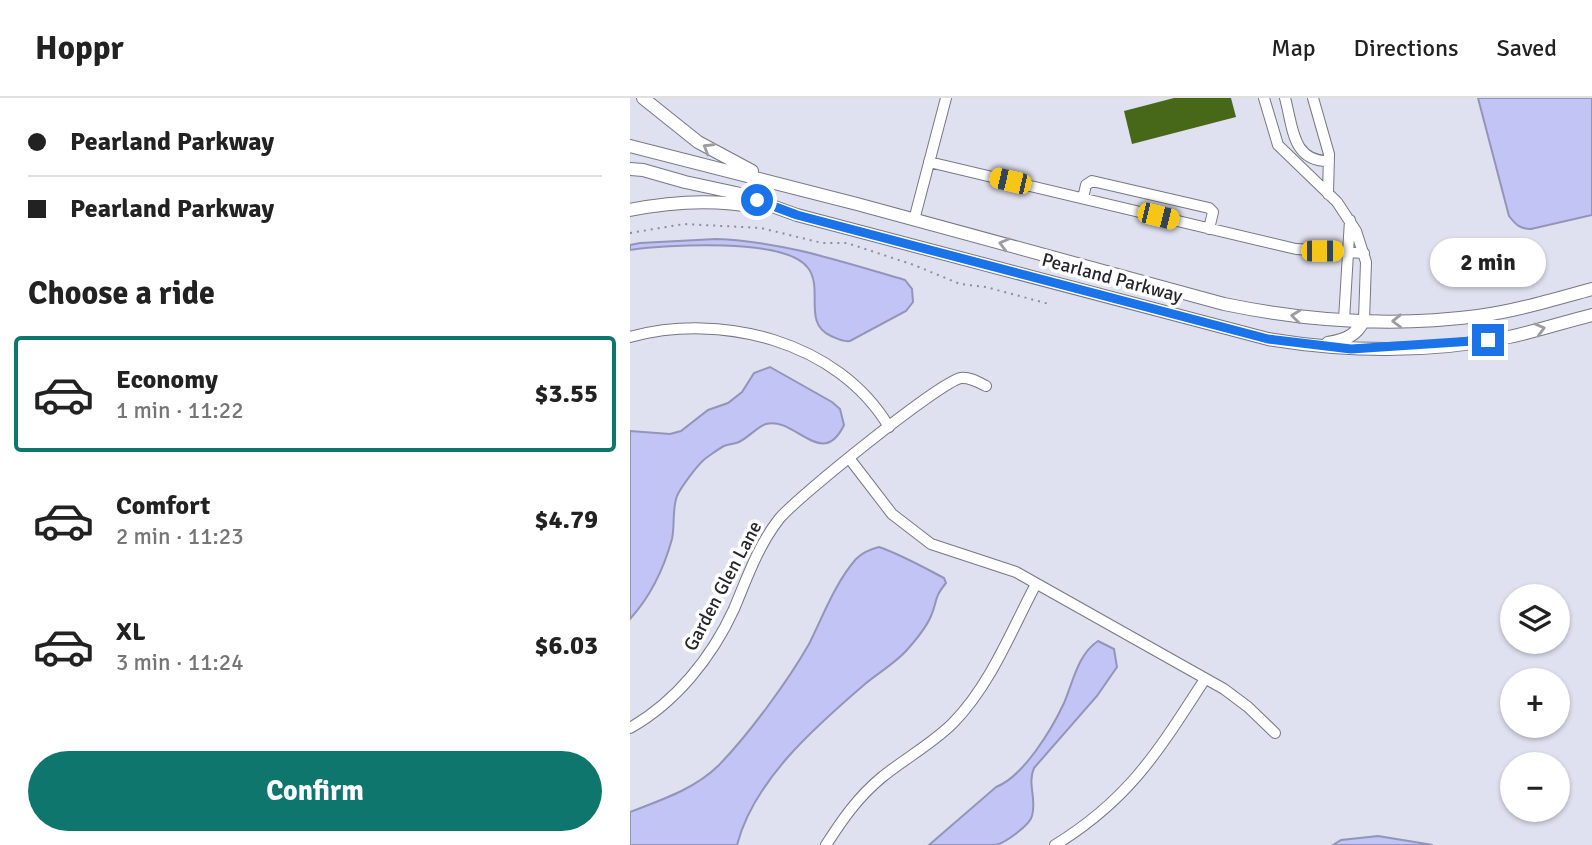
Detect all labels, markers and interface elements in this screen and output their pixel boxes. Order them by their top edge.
text: Hoppr [35,28,124,69]
text: Map [1271,33,1316,63]
text: Directions [1354,33,1459,63]
text: Saved [1497,33,1557,63]
text: Pearland Parkway [70,126,274,158]
one-way arrow [702,143,715,156]
car [988,166,1033,196]
route start [741,184,773,216]
text: Pearland Parkway [70,193,274,225]
car [1136,201,1181,231]
one-way arrow [998,238,1010,252]
callout: 2 min [1430,238,1546,288]
car [1302,241,1344,262]
street label: Pearland Parkway [1039,248,1185,308]
text: 2 min [1460,248,1516,277]
text: Choose a ride [28,274,215,313]
one-way arrow [1290,309,1301,324]
one-way arrow [1392,313,1403,328]
one-way arrow [1534,323,1546,337]
route end [1472,324,1504,356]
icon: car [32,363,95,426]
text: Economy [116,364,218,396]
text: $3.55 [534,378,598,410]
text: 1 min · 11:22 [116,396,244,425]
icon: car [32,489,95,552]
text: Comfort [116,490,210,522]
text: $4.79 [534,504,598,536]
street label: Garden Glen Lane [679,517,767,655]
text: 2 min · 11:23 [116,522,244,551]
map controls [1500,584,1570,822]
button: layers [1500,584,1570,654]
icon: car [32,615,95,678]
text: XL [116,616,146,648]
text: $6.03 [534,630,598,662]
text: 3 min · 11:24 [116,648,244,677]
button: + [1500,668,1570,738]
button: Confirm [28,751,602,831]
button: − [1500,752,1570,822]

